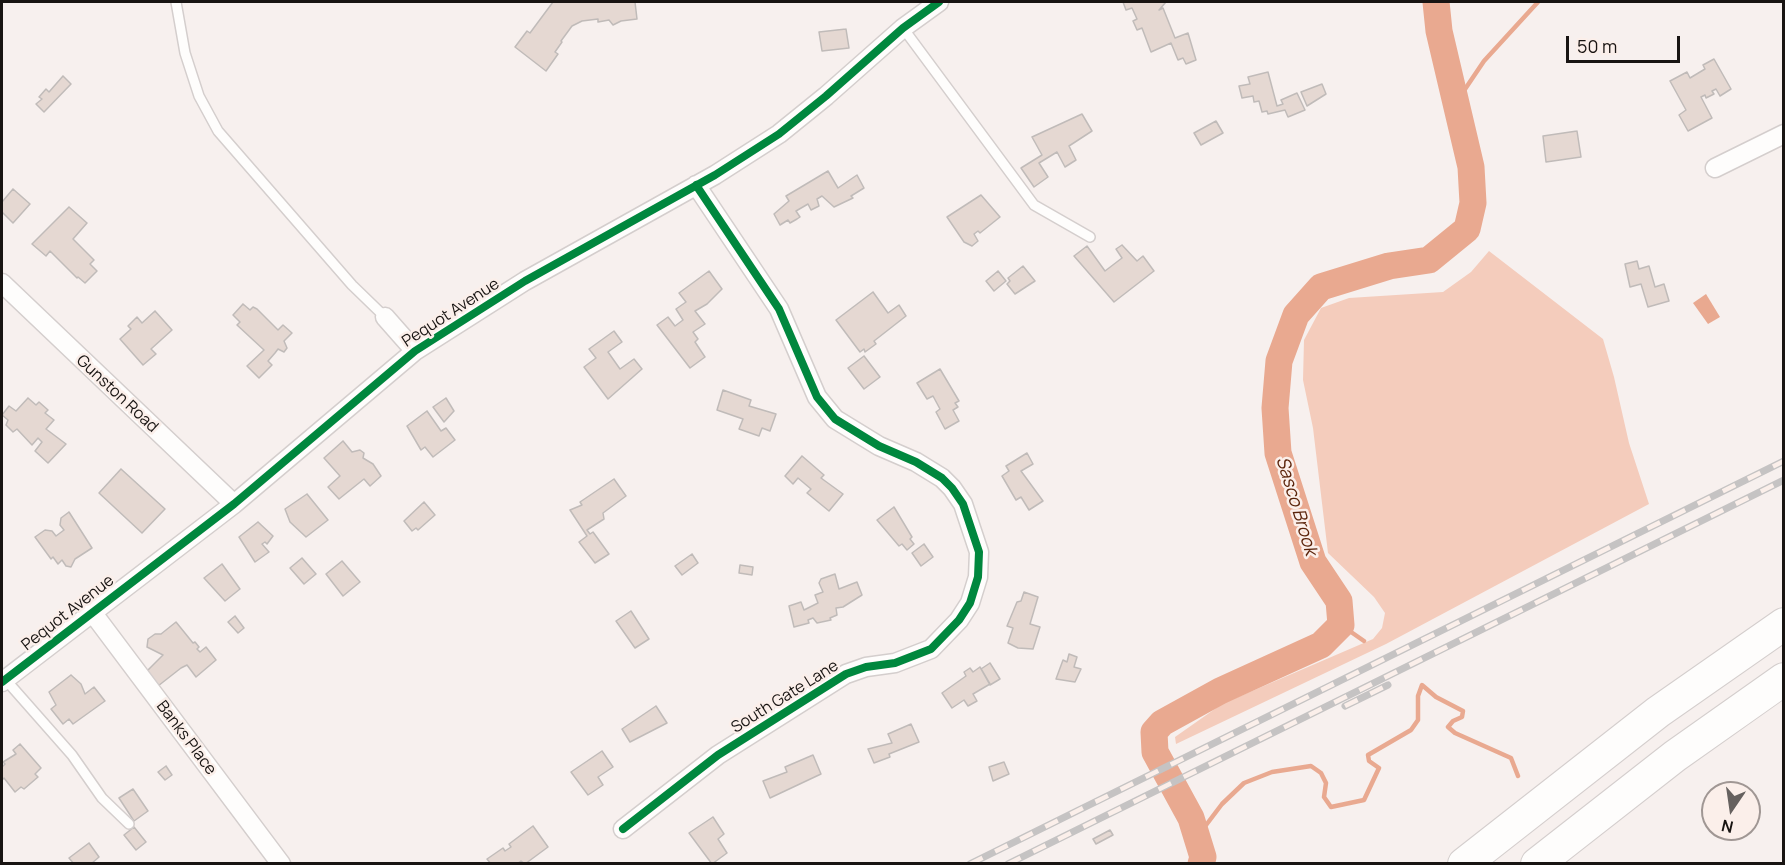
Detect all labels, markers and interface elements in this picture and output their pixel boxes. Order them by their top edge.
scale bar [1569,24,1683,62]
text: 50 m [1577,34,1617,58]
street label: Pequot Avenue [399,275,503,351]
street label: Gunston Road [72,351,162,437]
water label: Sasco Brook [1271,454,1321,558]
street label: Pequot Avenue [18,571,118,655]
street label: South Gate Lane [728,656,842,738]
street label: Banks Place [152,697,220,779]
north arrow [1701,781,1761,841]
text: N [1719,815,1735,839]

